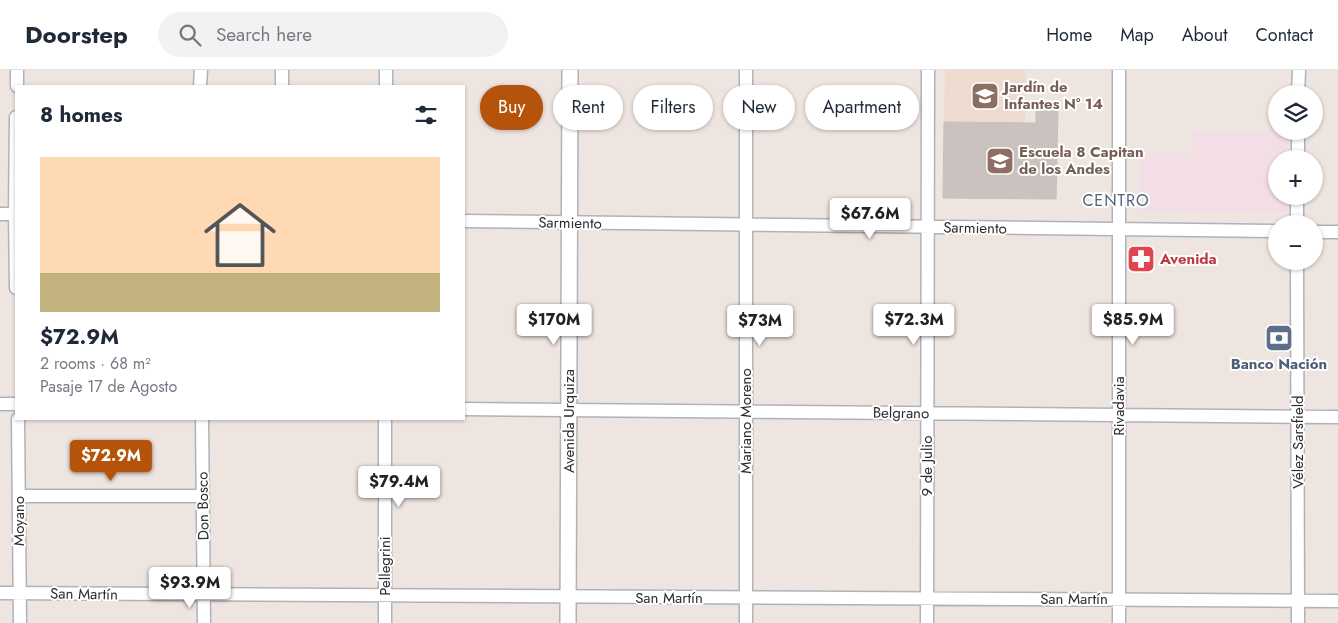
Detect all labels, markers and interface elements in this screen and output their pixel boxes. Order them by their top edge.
search box [158,12,508,57]
text: Doorstep [25,17,128,52]
icon: search [176,21,204,49]
text: Search here [216,21,312,48]
text: Home [1046,22,1092,48]
text: Map [1120,22,1154,48]
text: About [1182,22,1227,48]
text: Contact [1255,22,1313,48]
place label: Jardín de Infantes N° 14 [1001,76,1103,115]
school or university icon: Jardín de Infantes N° 14 [970,81,1000,111]
chip: Buy [480,85,543,130]
chip: Rent [553,85,623,130]
chip: Filters [633,85,713,130]
chip: New [723,85,795,130]
chip: Apartment [805,85,919,130]
map controls [1268,85,1323,270]
button: layers [1268,85,1323,140]
text: 8 homes [40,100,123,130]
icon: filters [412,101,440,129]
place label: Escuela 8 Capitan de los Andes [1019,141,1144,180]
school or university icon: Escuela 8 Capitan de los Andes [985,146,1015,176]
button: + [1268,150,1323,205]
district label: CENTRO [1082,189,1150,212]
icon: home [195,190,285,280]
pin: $67.6M [829,198,911,240]
text: $67.6M [841,202,899,225]
street label: Sarmiento [538,211,602,235]
button: − [1268,215,1323,270]
street label: Sarmiento [943,216,1007,240]
pharmacy icon: Avenida [1126,244,1156,274]
place label: Avenida [1159,248,1217,270]
pin: $170M [519,304,589,346]
pin: $73M [730,304,790,347]
pin: $72.3M [873,304,955,346]
pin: $85.9M [1092,304,1174,346]
text: $170M [528,308,580,331]
text: $72.3M [884,308,944,331]
text: $85.9M [1103,308,1163,331]
text: $73M [738,309,782,332]
text: $72.9M [40,322,119,352]
bank icon: Banco Nación [1264,323,1294,353]
text: 2 rooms · 68 m² [40,352,151,375]
place label: Banco Nación [1231,353,1327,375]
street label: Mariano Moreno [735,368,757,474]
street label: Avenida Urquiza [558,369,580,473]
text: Pasaje 17 de Agosto [40,375,177,398]
street label: Rivadavia [1108,376,1130,436]
street label: Vélez Sarsfield [1287,395,1309,489]
street label: Belgrano [873,402,929,424]
street label: 9 de Julio [916,436,938,496]
pin: $72.9M [70,440,152,482]
text: $72.9M [81,444,141,467]
pin: $79.4M [358,466,440,508]
text: $79.4M [369,470,429,493]
street label: Don Bosco [191,471,215,541]
street label: Moyano [8,496,30,546]
street label: Pellegrini [374,536,396,596]
pin: $93.9M [149,566,231,609]
text: $93.9M [160,571,220,594]
street label: San Martín [50,582,118,606]
street label: San Martín [635,587,703,609]
street label: San Martín [1040,588,1108,610]

